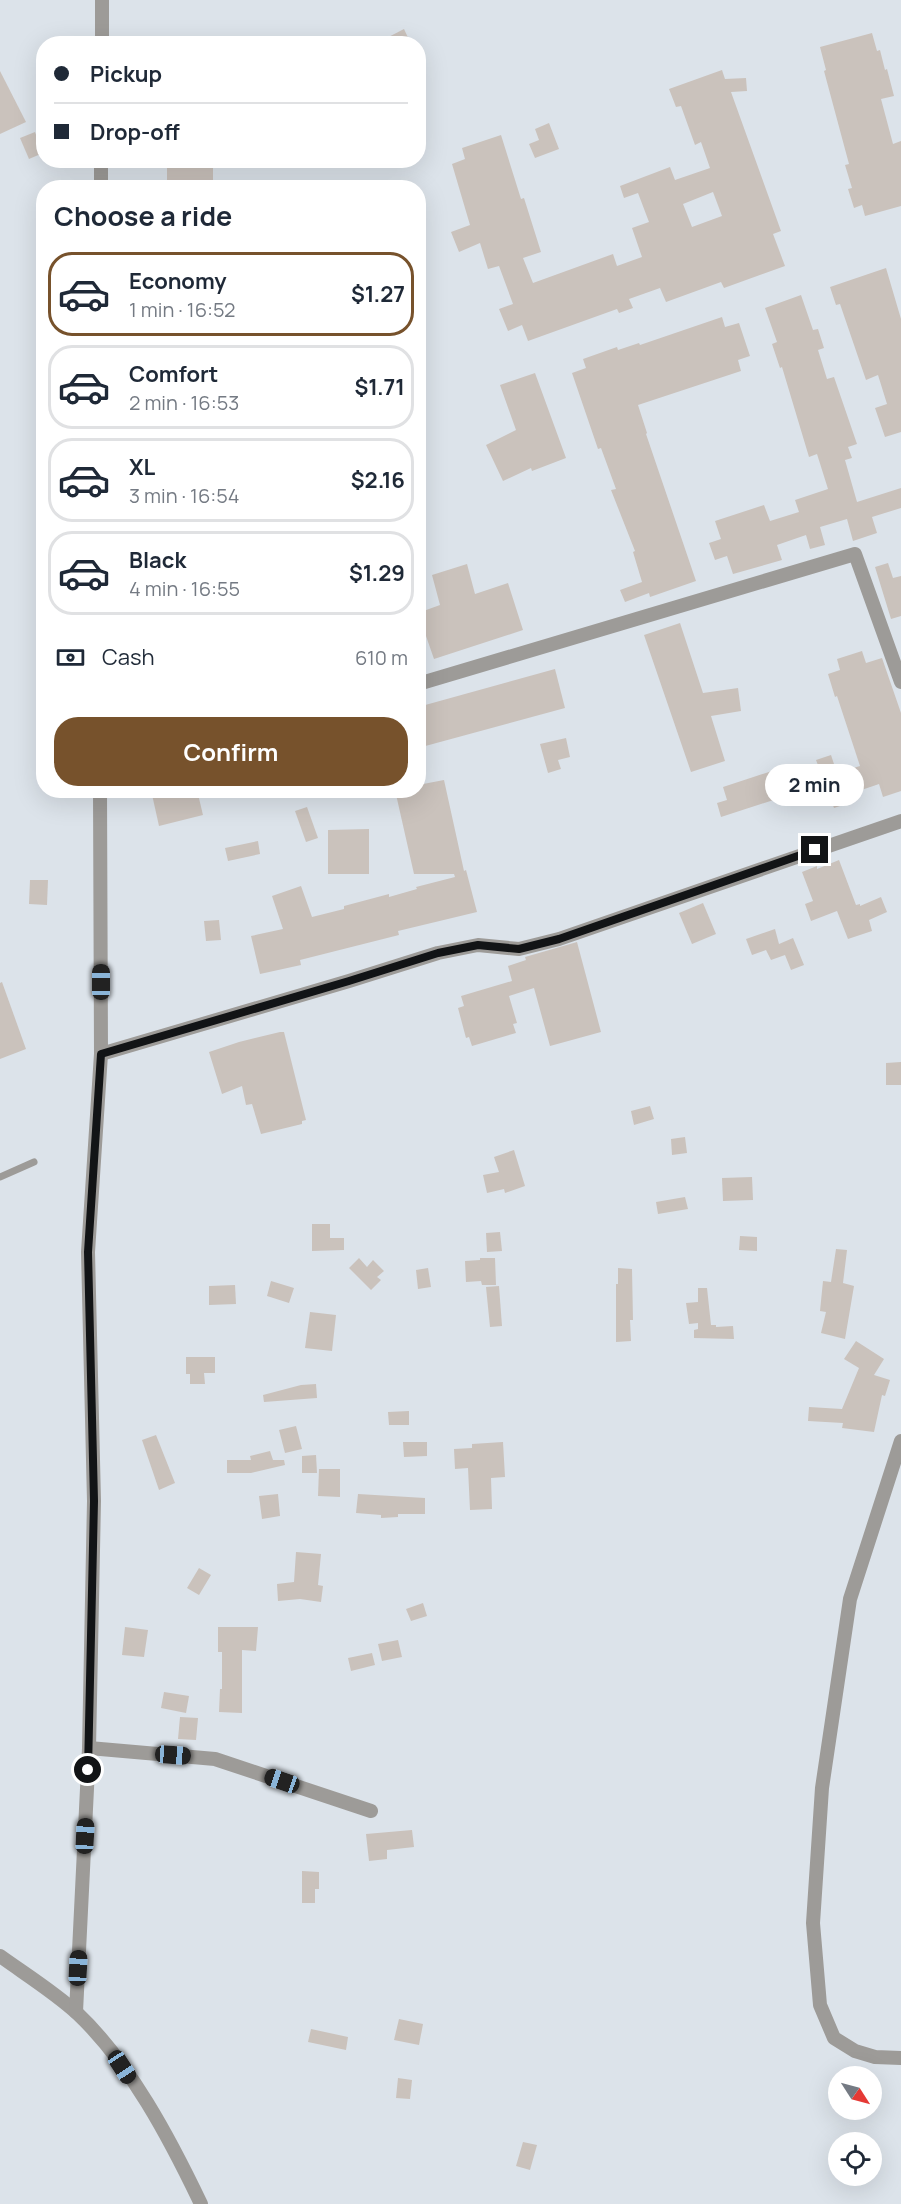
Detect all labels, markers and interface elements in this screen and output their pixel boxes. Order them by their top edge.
text: Pickup [90,59,162,89]
text: Drop-off [90,117,180,147]
text: Choose a ride [54,197,232,234]
text: Economy [129,266,227,296]
icon: car [57,267,111,321]
text: $1.27 [351,279,405,309]
text: 1 min · 16:52 [129,296,235,323]
text: Comfort [129,359,218,389]
icon: car [57,360,111,414]
text: $1.71 [354,372,405,402]
text: 2 min · 16:53 [129,389,239,416]
text: XL [129,452,155,482]
icon: car [57,453,111,507]
text: $2.16 [351,465,405,495]
text: 3 min · 16:54 [129,482,240,509]
text: Black [129,545,186,575]
icon: car [57,546,111,600]
text: $1.29 [349,558,405,588]
text: 4 min · 16:55 [129,575,240,602]
icon: cash [54,641,87,674]
text: Cash [102,642,155,672]
text: 610 m [355,644,408,671]
button: Confirm [54,717,408,786]
callout: 2 min [766,763,864,805]
text: 2 min [788,771,841,798]
route end [801,836,828,863]
car [92,964,110,1000]
car [154,1745,192,1765]
route start [74,1756,101,1783]
car [262,1767,302,1795]
car [75,1818,95,1854]
car [68,1950,88,1986]
car [105,2047,139,2087]
north arrow [828,2066,882,2120]
map controls [828,2066,882,2186]
button: locate [828,2132,882,2186]

